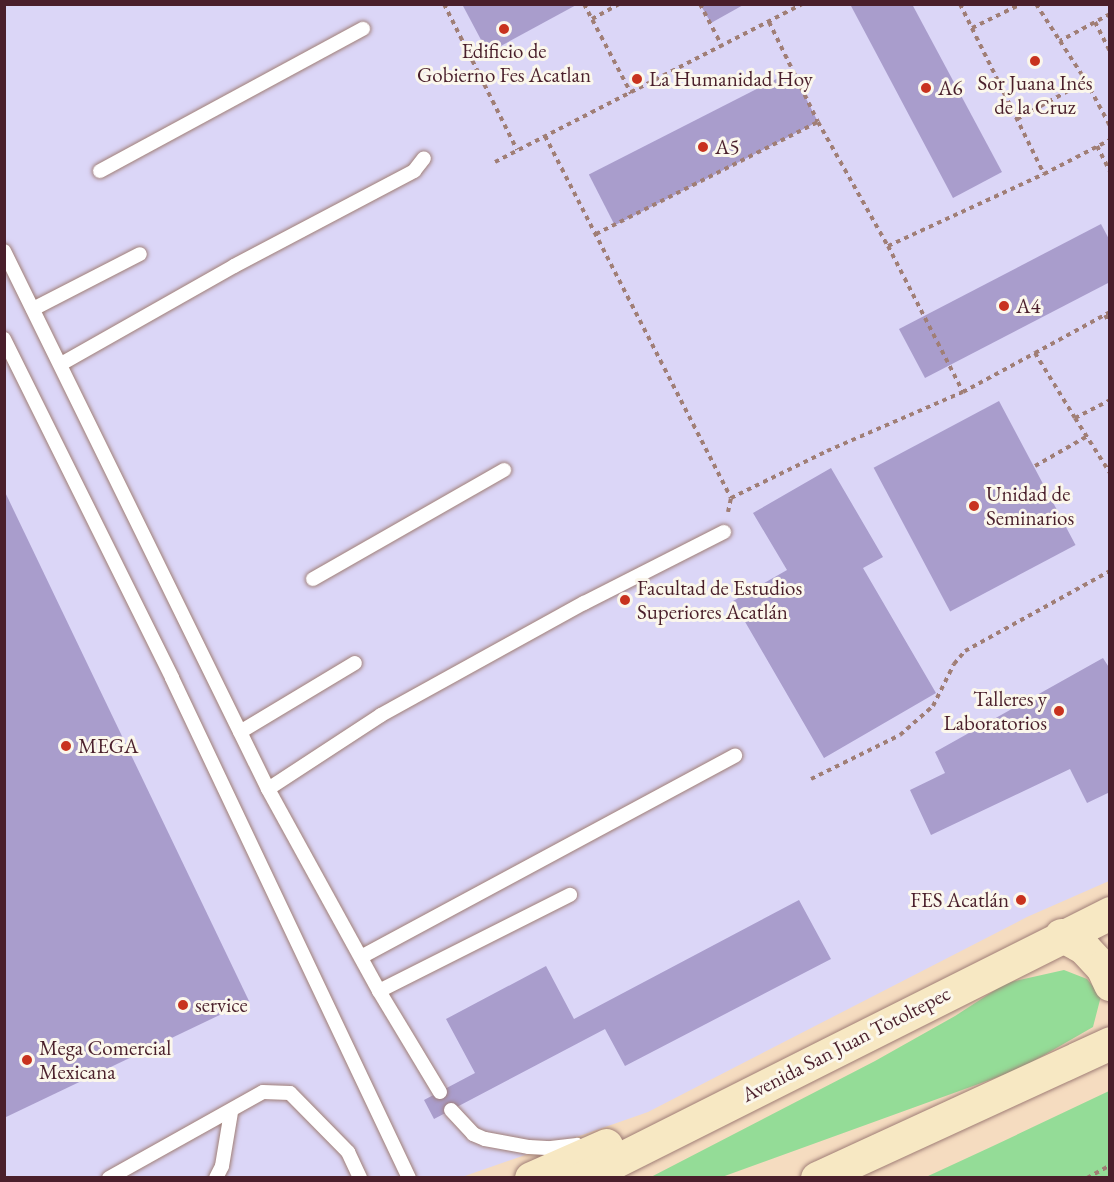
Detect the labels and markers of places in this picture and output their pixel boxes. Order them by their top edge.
marker: Edificio de Gobierno Fes Acatlan [497,22,511,36]
place label: Edificio de Gobierno Fes Acatlan [417,38,591,88]
marker: Sor Juana Inés de la Cruz [1028,54,1042,68]
place label: La Humanidad Hoy [649,66,813,92]
place label: Sor Juana Inés de la Cruz [978,70,1092,120]
marker: La Humanidad Hoy [630,72,644,86]
place label: A6 [938,75,963,101]
marker: A6 [919,81,933,95]
place label: A5 [715,134,740,160]
marker: A5 [696,140,710,154]
place label: A4 [1016,293,1041,319]
marker: A4 [997,299,1011,313]
place label: Unidad de Seminarios [986,481,1074,531]
marker: Unidad de Seminarios [967,499,981,513]
place label: Facultad de Estudios Superiores Acatlán [637,575,802,625]
marker: Facultad de Estudios Superiores Acatlán [618,593,632,607]
place label: Talleres y Laboratorios [943,686,1047,736]
marker: Talleres y Laboratorios [1052,704,1066,718]
place label: MEGA [78,733,139,759]
marker: MEGA [59,739,73,753]
place label: FES Acatlán [910,887,1009,913]
marker: FES Acatlán [1014,893,1028,907]
place label: service [195,992,248,1018]
marker: service [176,998,190,1012]
place label: Mega Comercial Mexicana [39,1035,171,1085]
marker: Mega Comercial Mexicana [20,1053,34,1067]

